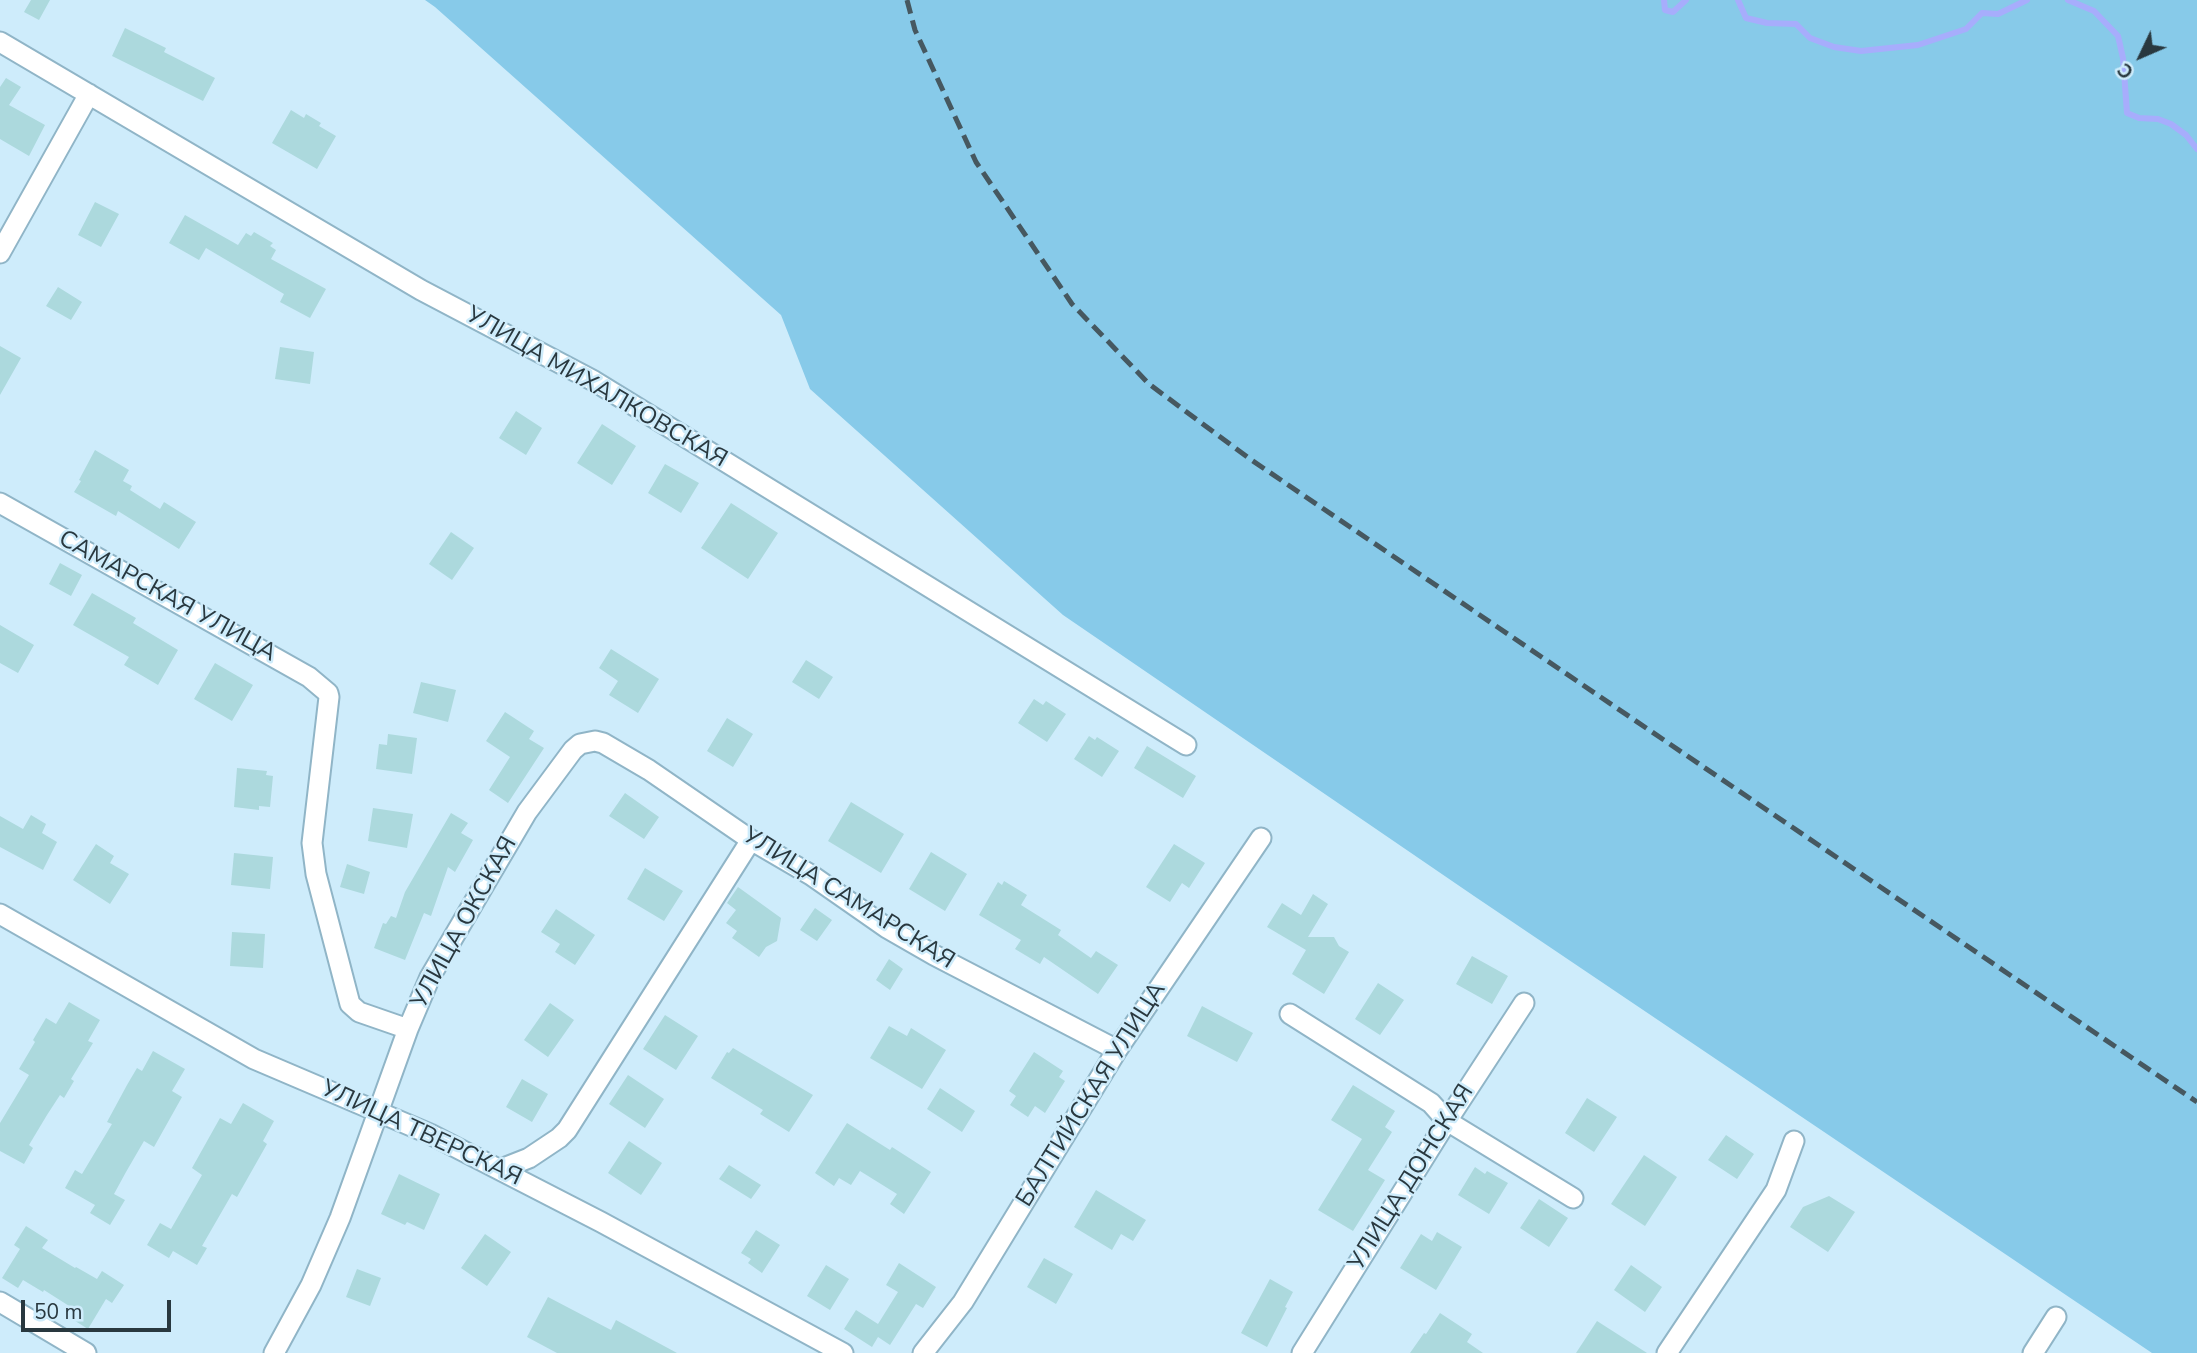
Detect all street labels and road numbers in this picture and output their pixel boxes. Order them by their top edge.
street label: УЛИЦА МИХАЛКОВСКАЯ [460,301,732,475]
street label: САМАРСКАЯ УЛИЦА [53,525,281,669]
street label: УЛИЦА САМАРСКАЯ [737,822,959,976]
street label: УЛИЦА ОКСКАЯ [406,832,524,1014]
street label: БАЛТИЙСКАЯ УЛИЦА [1011,977,1173,1213]
street label: УЛИЦА ТВЕРСКАЯ [316,1075,526,1193]
street label: УЛИЦА ДОНСКАЯ [1343,1080,1481,1276]

